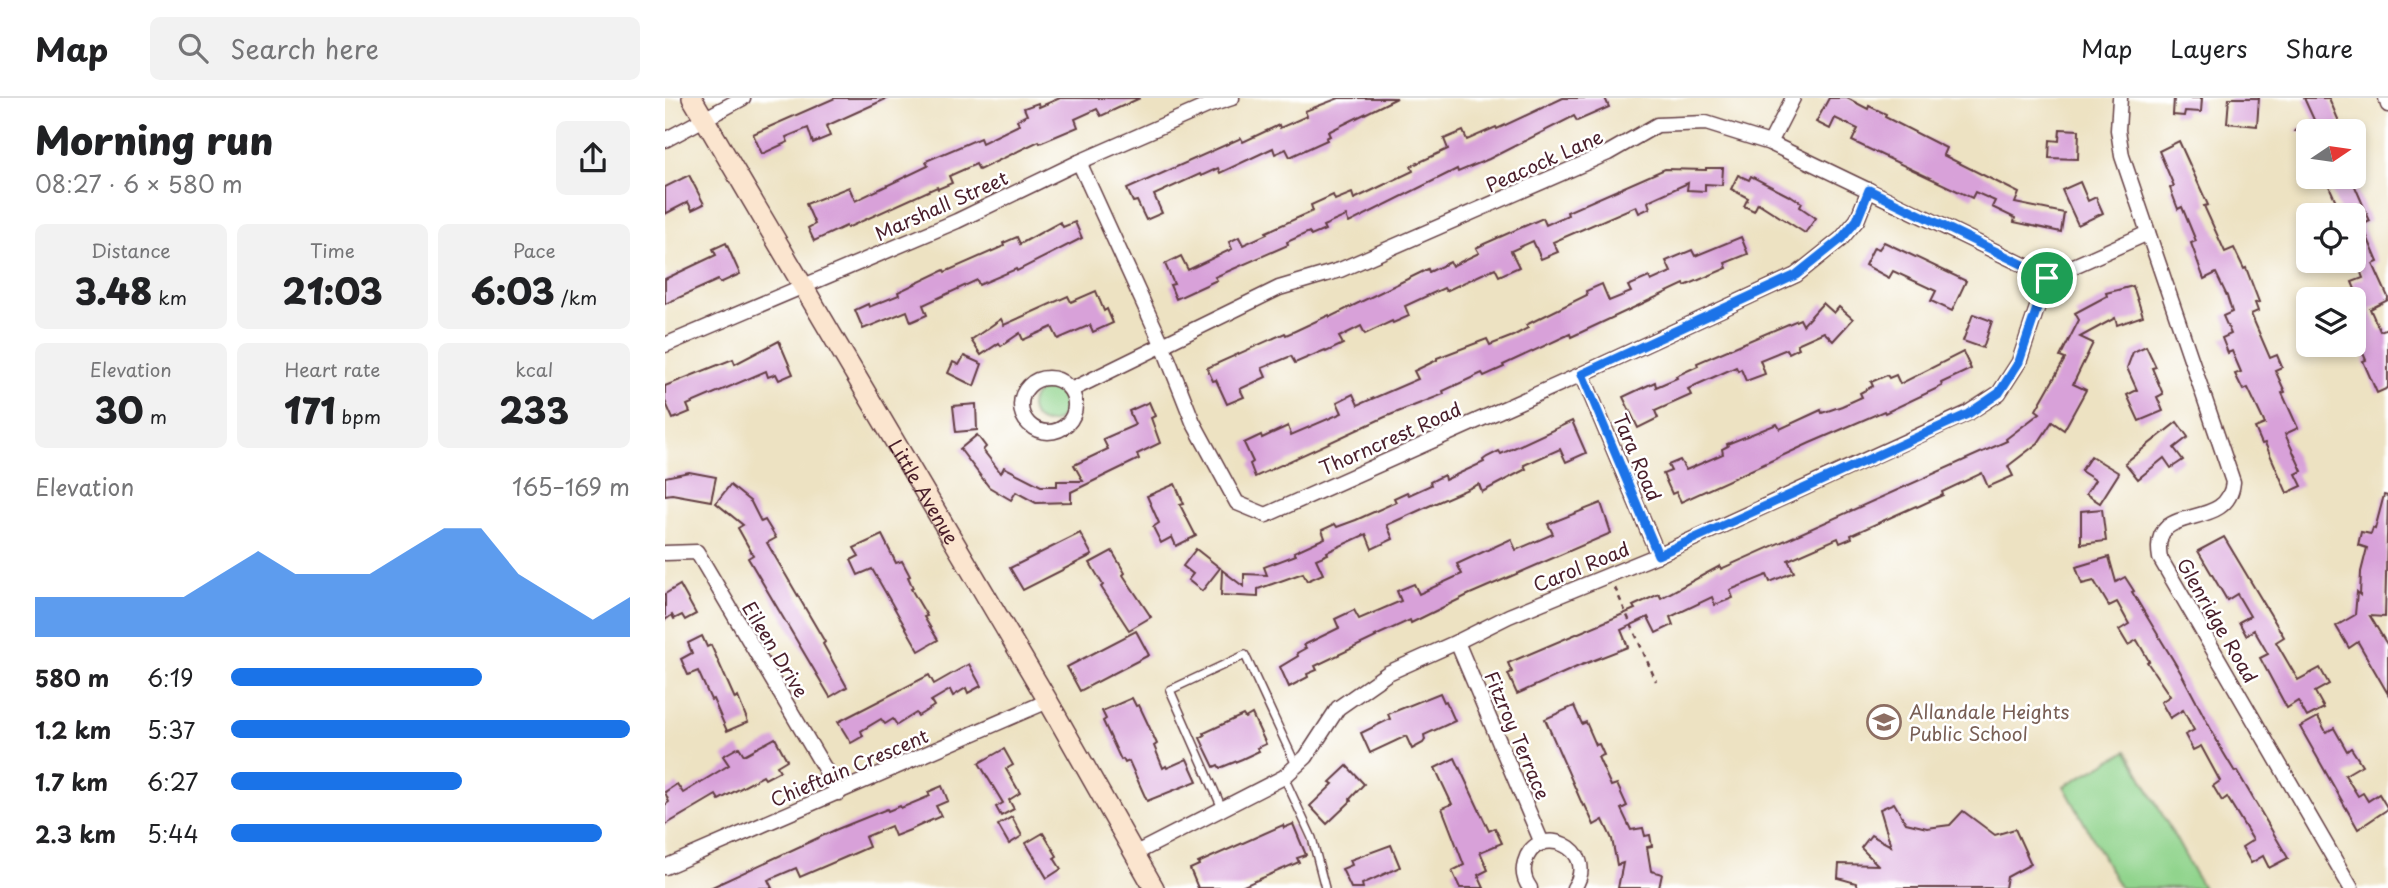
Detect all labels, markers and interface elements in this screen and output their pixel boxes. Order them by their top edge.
search box [150,17,640,80]
text: Map [35,23,108,73]
icon: search [174,29,212,67]
text: Search here [230,29,379,68]
text: Map [2081,30,2132,66]
text: Layers [2170,30,2247,66]
text: Share [2285,30,2353,66]
text: Morning run [35,111,273,168]
north arrow [2296,119,2366,189]
map controls [2296,119,2366,357]
button: share [556,121,630,195]
street label: Peacock Lane [1481,122,1607,198]
street label: Marshall Street [870,163,1012,247]
text: 08:27 · 6 × 580 m [35,166,243,201]
button: locate [2296,203,2366,273]
text: Distance [91,236,171,264]
text: Time [310,236,355,264]
text: Pace [513,236,556,264]
pin [2017,248,2077,308]
icon: arrive [2028,259,2066,297]
text: 3.48 [75,264,152,317]
text: 21:03 [282,264,383,317]
text: 6:03 [471,264,555,317]
text: km [152,283,187,311]
text: /km [555,283,597,311]
button: layers [2296,287,2366,357]
text: Elevation [90,355,172,383]
text: Heart rate [285,355,380,383]
text: kcal [515,355,553,383]
text: 30 [95,383,144,436]
text: 171 [284,383,335,436]
text: 233 [499,383,569,436]
street label: Thorncrest Road [1315,394,1465,482]
text: m [144,402,167,430]
text: bpm [335,402,381,430]
street label: Tara Road [1607,409,1669,505]
street label: Little Avenue [882,434,966,549]
text: Elevation [35,469,134,504]
text: 165–169 m [512,469,630,504]
street label: Carol Road [1529,534,1633,598]
street label: Glenridge Road [2171,552,2265,688]
street label: Eileen Drive [736,596,816,702]
text: 580 m [35,660,109,695]
text: 6:19 [147,660,193,695]
street label: Fitzroy Terrace [1478,666,1558,804]
place label: Allandale Heights Public School [1909,697,2069,747]
school or university icon: Allandale Heights Public School [1865,703,1903,741]
text: 1.2 km [35,712,111,747]
text: 5:37 [147,712,195,747]
street label: Chieftain Crescent [766,721,933,813]
text: 1.7 km [35,764,108,799]
text: 6:27 [147,764,198,799]
text: 2.3 km [35,816,116,851]
text: 5:44 [147,816,199,851]

